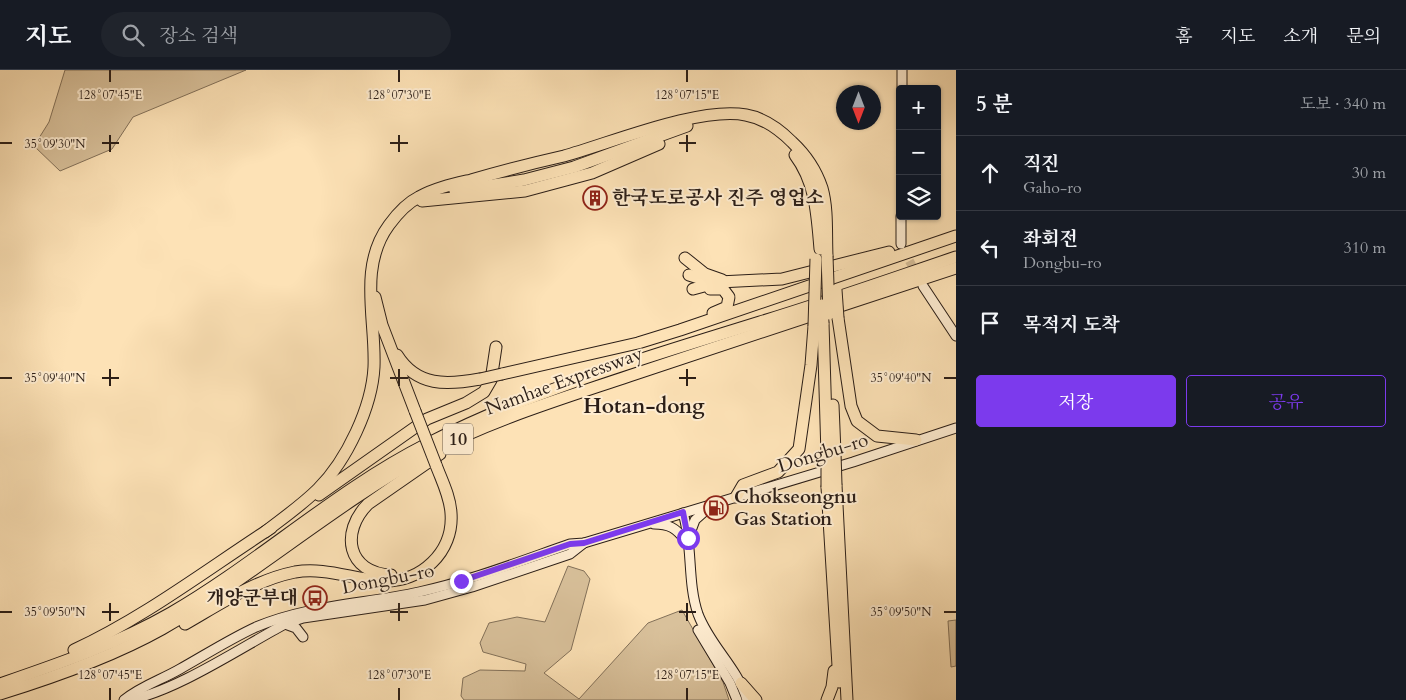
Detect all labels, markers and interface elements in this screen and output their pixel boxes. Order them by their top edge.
search box [101,12,451,57]
text: 지도 [25,20,71,53]
icon: search [119,21,147,49]
text: 장소 검색 [159,23,238,49]
text: 홈 [1175,24,1193,49]
text: 지도 [1221,24,1255,49]
text: 소개 [1283,24,1318,49]
text: 문의 [1346,24,1381,49]
north arrow [836,85,881,130]
map controls [896,85,941,220]
button: + [896,85,941,130]
text: 128°07'45"E [78,87,142,103]
text: 128°07'30"E [367,87,431,103]
text: 128°07'15"E [655,87,719,103]
text: 5 분 [976,90,1013,119]
text: 도보 · 340 m [1300,93,1386,115]
button: − [896,130,941,175]
text: 35°09'30"N [25,136,86,152]
text: 직진 [1023,151,1060,177]
icon: ahead [976,159,1004,187]
text: 30 m [1352,162,1386,184]
button: layers [896,175,941,220]
text: Gaho-ro [1023,177,1082,199]
building icon: 한국도로공사 진주 영업소 [582,185,608,211]
place label: 한국도로공사 진주 영업소 [612,185,824,211]
text: 좌회전 [1023,226,1078,252]
icon: left [976,234,1004,262]
text: 310 m [1344,237,1386,259]
text: Dongbu-ro [1023,252,1102,274]
icon: arrive [976,309,1004,337]
text: 목적지 도착 [1023,312,1120,338]
street label: Namhae Expressway [482,340,646,422]
text: 35°09'40"N [25,370,86,386]
text: 35°09'40"N [871,370,932,386]
button: 저장 [976,375,1176,427]
button: 공유 [1186,375,1386,427]
district label: Hotan-dong [583,392,705,421]
road number: 10 [443,424,473,454]
street label: Dongbu-ro [775,427,871,479]
place label: Chokseongnu Gas Station [734,484,857,532]
fuel station icon: Chokseongnu Gas Station [703,495,729,521]
route start [677,527,700,550]
street label: Dongbu-ro [340,557,436,601]
route end [450,570,473,593]
place label: 개양군부대 [206,585,298,611]
bus stop icon: 개양군부대 [302,585,328,611]
text: 35°09'50"N [25,604,86,620]
text: 35°09'50"N [871,604,932,620]
text: 128°07'45"E [78,667,142,683]
text: 128°07'30"E [367,667,431,683]
text: 128°07'15"E [655,667,719,683]

